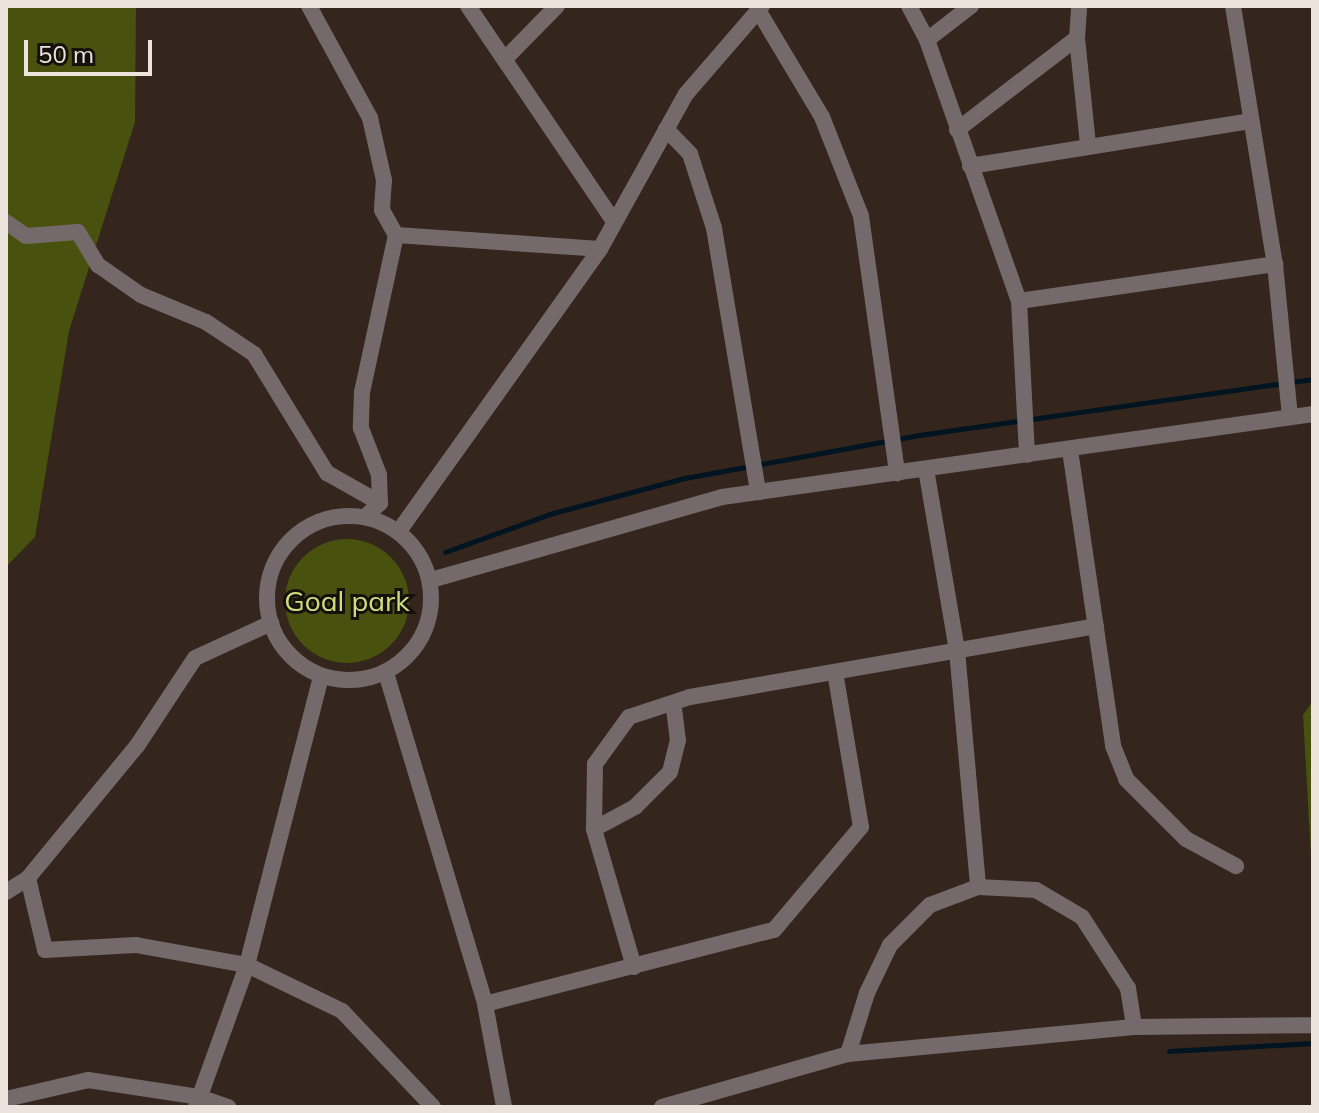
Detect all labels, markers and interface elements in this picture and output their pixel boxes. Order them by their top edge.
scale bar [28,24,156,74]
text: 50 m [38,39,94,69]
park label: Goal park [284,584,410,618]

